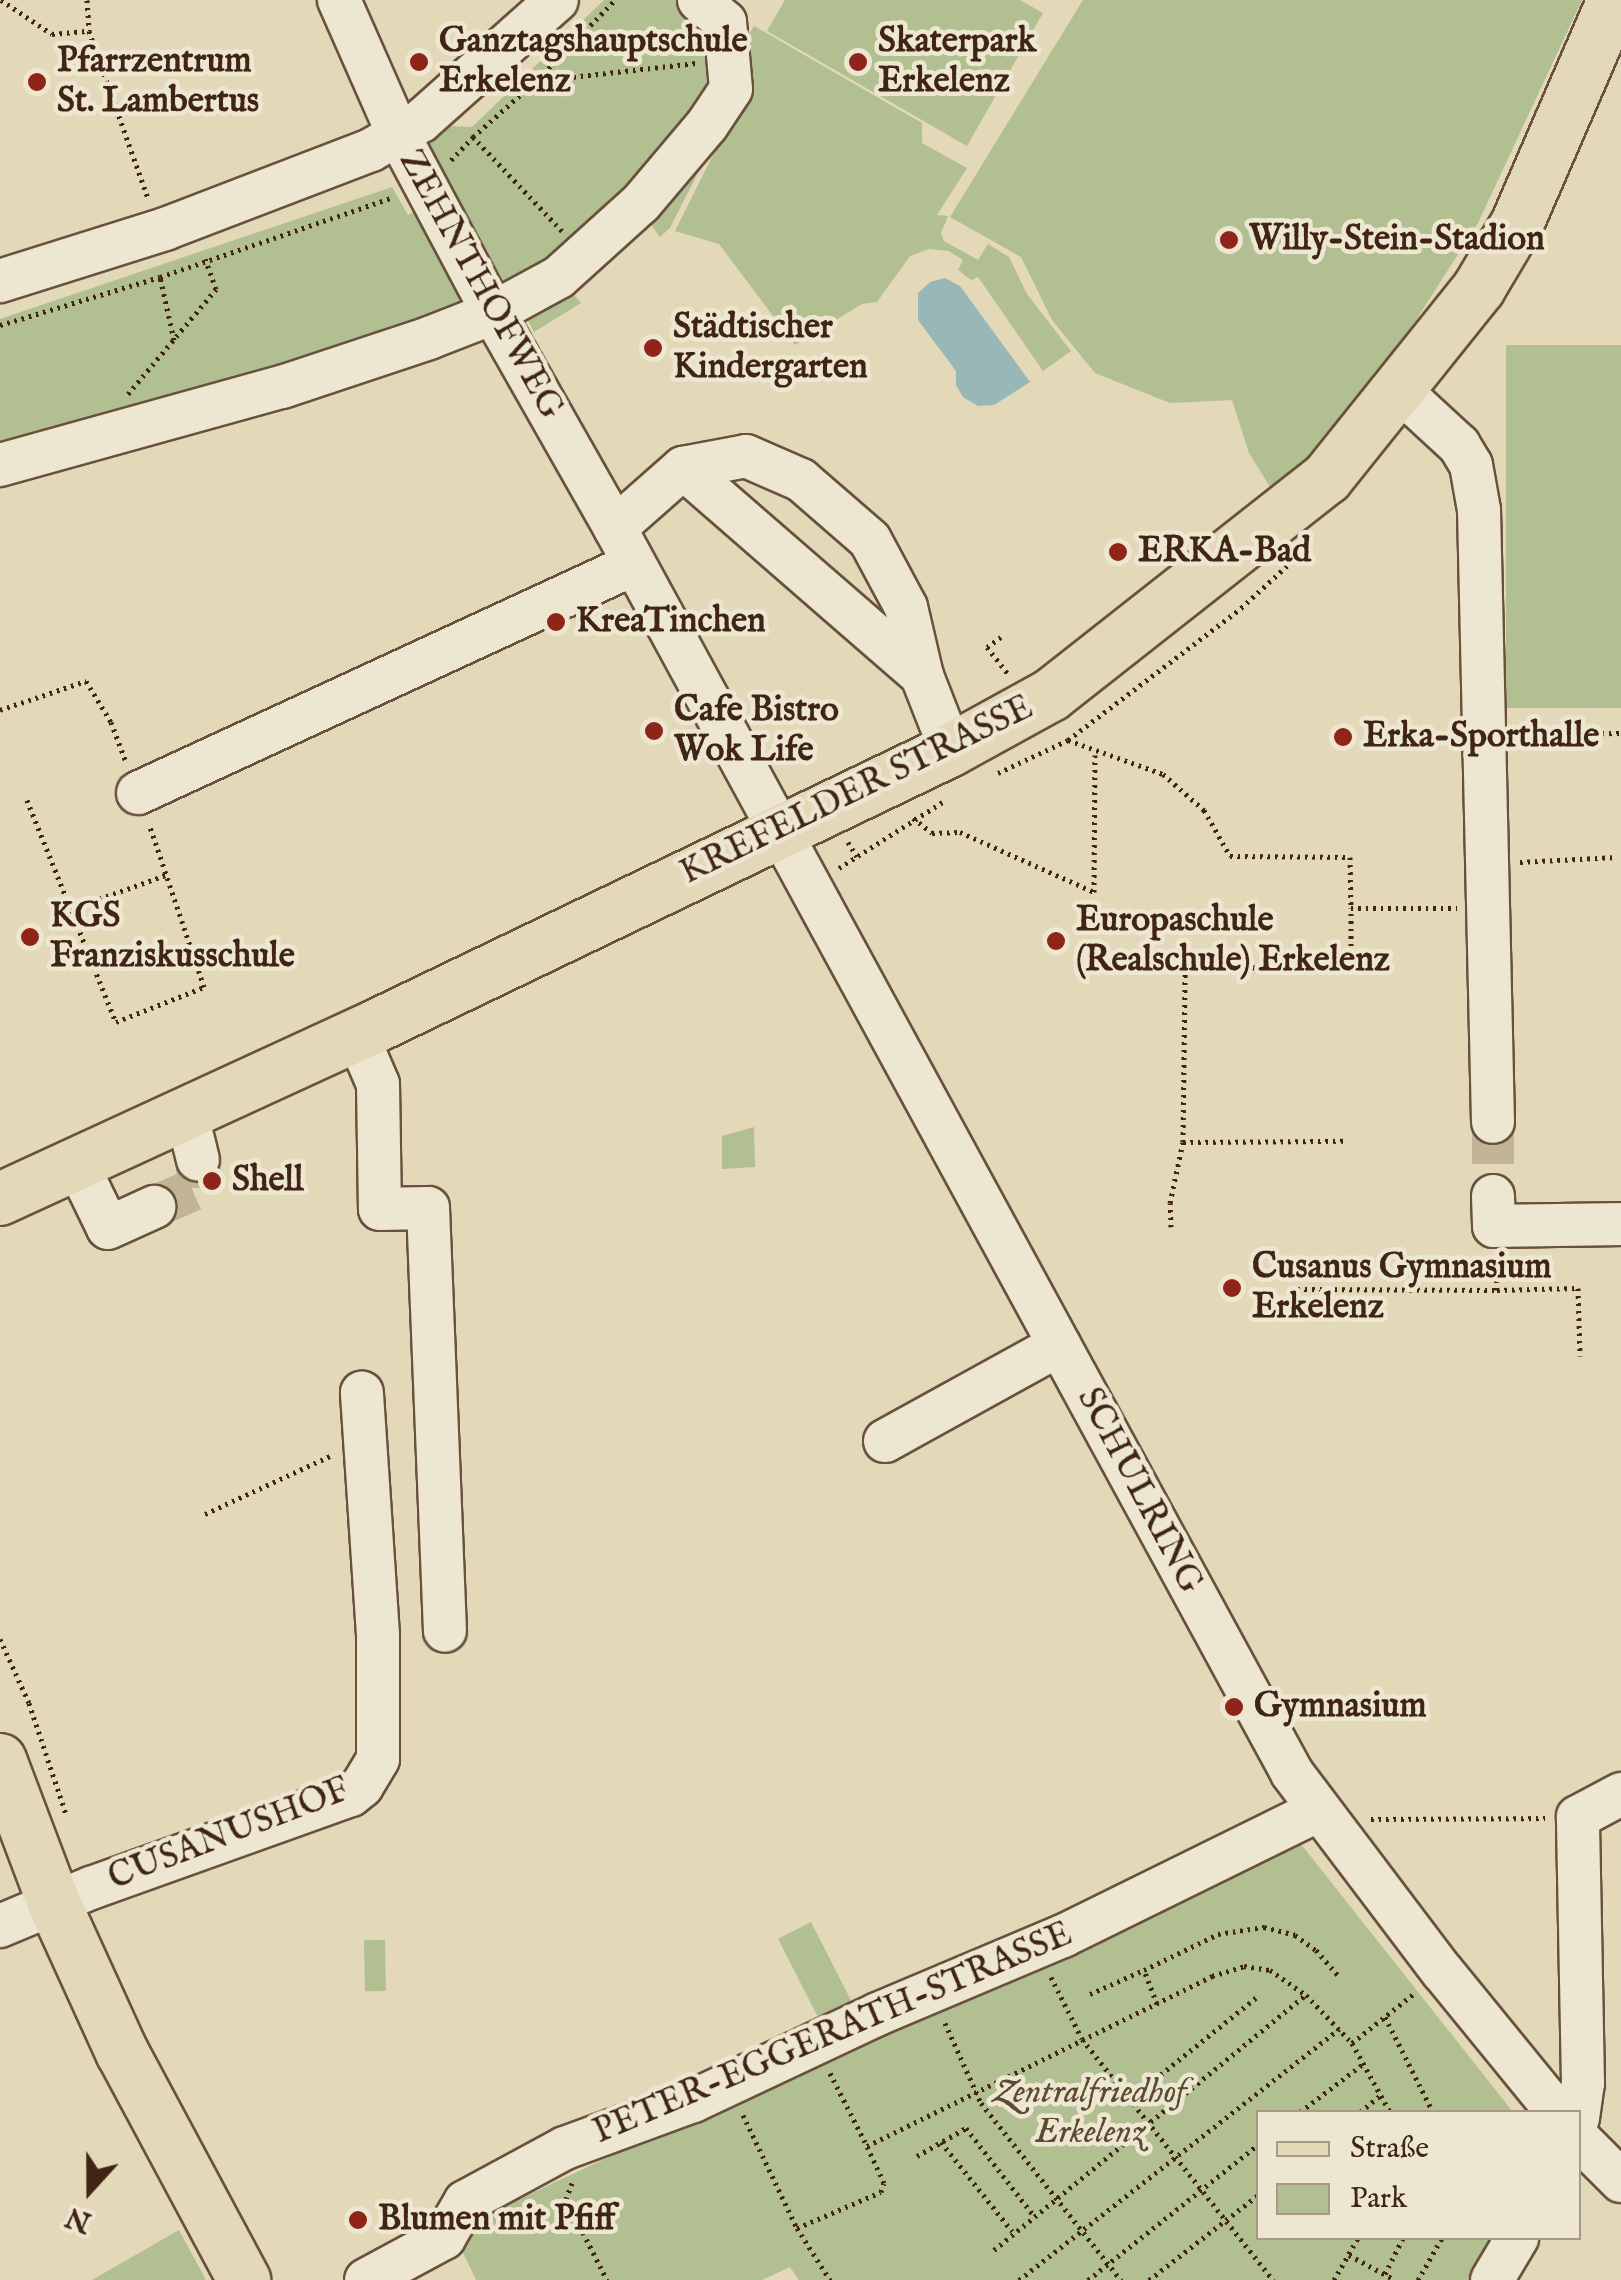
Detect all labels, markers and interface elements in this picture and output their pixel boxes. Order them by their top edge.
place label: Ganztagshauptschule Erkelenz [439,21,747,103]
place label: Skaterpark Erkelenz [878,21,1036,103]
place label: Pfarrzentrum St. Lambertus [57,41,259,123]
marker: Ganztagshauptschule Erkelenz [408,51,430,73]
marker: Skaterpark Erkelenz [847,51,869,73]
marker: Pfarrzentrum St. Lambertus [26,71,48,93]
street label: ZEHNTHOFWEG [389,143,571,427]
place label: Willy-Stein-Stadion [1249,219,1545,261]
marker: Willy-Stein-Stadion [1218,229,1240,251]
place label: Städtischer Kindergarten [673,307,868,389]
marker: Städtischer Kindergarten [642,337,664,359]
place label: ERKA-Bad [1138,531,1311,573]
marker: ERKA-Bad [1107,541,1129,563]
place label: KreaTinchen [576,601,766,643]
marker: KreaTinchen [545,611,567,633]
street label: KREFELDER STRASSE [674,687,1040,895]
place label: Cafe Bistro Wok Life [674,690,839,772]
place label: Erka-Sporthalle [1363,716,1599,758]
marker: Cafe Bistro Wok Life [643,720,665,742]
marker: Erka-Sporthalle [1332,726,1354,748]
place label: KGS Franziskusschule [50,896,295,978]
place label: Europaschule (Realschule) Erkelenz [1076,900,1390,982]
marker: KGS Franziskusschule [19,926,41,948]
marker: Europaschule (Realschule) Erkelenz [1045,930,1067,952]
place label: Shell [232,1160,304,1202]
marker: Shell [201,1170,223,1192]
place label: Cusanus Gymnasium Erkelenz [1252,1247,1552,1329]
marker: Cusanus Gymnasium Erkelenz [1221,1277,1243,1299]
street label: SCHULRING [1067,1381,1211,1601]
place label: Gymnasium [1254,1686,1427,1728]
marker: Gymnasium [1223,1696,1245,1718]
street label: CUSANUSHOF [103,1770,355,1900]
street label: PETER-EGGERATH-STRASSE [587,1914,1079,2154]
park label: Zentralfriedhof Erkelenz [993,2072,1187,2154]
legend [1256,2110,1581,2240]
text: Straße [1350,2130,1429,2168]
north arrow [40,2140,140,2240]
text: Park [1350,2180,1407,2218]
text: N [61,2198,97,2239]
place label: Blumen mit Pfiff [378,2199,615,2241]
marker: Blumen mit Pfiff [347,2209,369,2231]

